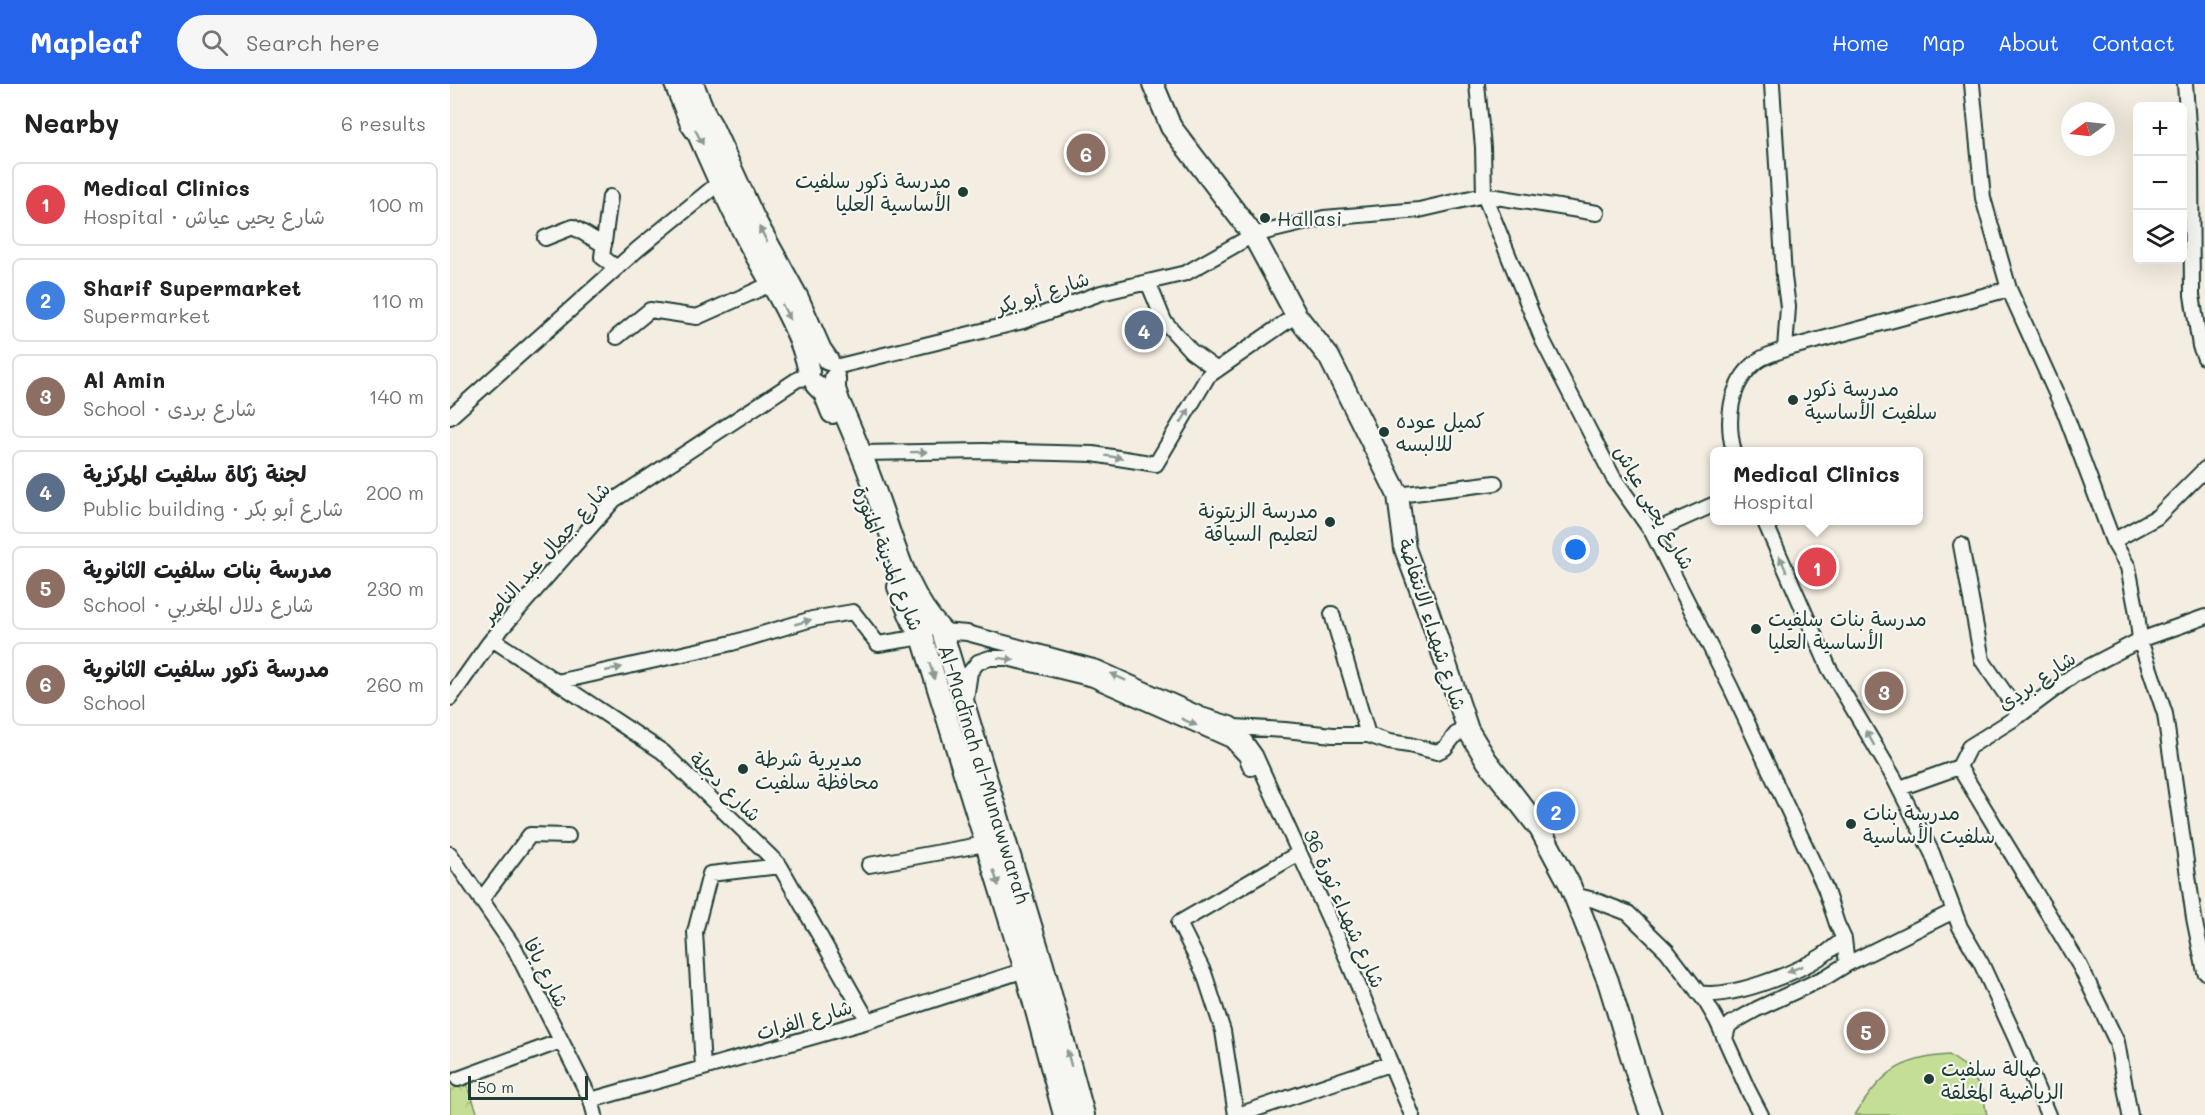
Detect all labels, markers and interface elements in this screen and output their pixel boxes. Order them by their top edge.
search box [177,15,597,69]
text: Mapleaf [30,24,141,60]
icon: search [198,26,231,59]
text: Search here [246,28,380,57]
text: Home [1832,29,1889,56]
text: Map [1922,29,1965,56]
text: About [1998,29,2059,56]
text: Contact [2092,29,2175,56]
north arrow [2061,102,2115,156]
map controls [2133,102,2187,264]
button: + [2133,102,2187,156]
text: Nearby [24,106,119,140]
text: 6 results [341,110,426,136]
one-way arrow [694,129,703,146]
pin: 6 [1066,130,1106,176]
button: − [2133,156,2187,210]
place label: مدرسة ذكور سلفيت الأساسية العليا [795,167,951,216]
text: Medical Clinics [83,173,250,202]
marker: مدرسة ذكور سلفيت الأساسية العليا [956,185,970,199]
text: 1 [41,191,50,217]
text: 100 m [368,191,424,217]
text: Hospital · شارع يحيى عياش [83,203,325,229]
place label: Hallasi [1277,205,1342,231]
button: layers [2133,210,2187,264]
marker: Hallasi [1258,211,1272,225]
one-way arrow [758,225,768,242]
street label: شارع أبو بكر [990,265,1093,322]
text: Sharif Supermarket [83,273,301,302]
text: 2 [40,287,51,313]
text: 110 m [371,287,424,313]
text: Supermarket [83,302,210,328]
one-way arrow [781,303,791,320]
pin: 4 [1124,308,1164,352]
text: Al Amin [83,365,165,394]
place label: مدرسة ذكور سلفيت الأساسية [1803,375,1937,424]
text: 3 [40,383,52,409]
text: 140 m [369,383,424,409]
marker: مدرسة ذكور سلفيت الأساسية [1786,393,1800,407]
text: School · شارع بردى [83,395,256,421]
one-way arrow [1180,407,1190,424]
place label: كميل عوده للالبسه [1396,407,1485,456]
marker: كميل عوده للالبسه [1377,425,1391,439]
street label: شارع يحيى عياش [1607,440,1701,575]
one-way arrow [910,447,929,457]
popup [1710,447,1923,525]
one-way arrow [1104,453,1123,462]
text: لجنة زكاة سلفيت المركزية [83,459,306,488]
text: Medical Clinics [1733,459,1900,488]
street label: شارع جمال عبد الناصر [473,476,617,631]
text: 4 [39,479,52,505]
text: 200 m [366,479,424,505]
street label: شارع المدينة المنورة [846,482,930,635]
text: Hospital [1733,488,1814,514]
text: Public building · شارع أبو بكر [83,495,343,521]
place label: مدرسة الزيتونة لتعليم السياقة [1199,497,1318,549]
marker: مدرسة الزيتونة لتعليم السياقة [1323,515,1337,529]
street label: شارع شهداء الانتفاضة [1391,535,1473,714]
your location [1561,535,1590,564]
pin: 1 [1798,544,1836,590]
text: مدرسة بنات سلفيت الثانوية [83,555,332,584]
one-way arrow [1778,556,1787,573]
text: 5 [40,575,51,601]
text: 230 m [366,575,424,601]
text: School · شارع دلال المغربي [83,591,313,617]
place label: مدرسة بنات سلفيت الأساسية العليا [1768,605,1927,654]
one-way arrow [794,617,812,626]
marker: مدرسة بنات سلفيت الأساسية العليا [1749,622,1763,636]
street label: Al-Madīnah al-Munawwarah [933,641,1037,907]
street label: شارع بردى [1992,644,2081,717]
text: مدرسة ذكور سلفيت الثانوية [83,654,329,683]
one-way arrow [996,654,1015,664]
one-way arrow [928,662,937,680]
one-way arrow [605,663,623,673]
pin: 3 [1864,668,1904,714]
text: 6 [39,671,52,697]
text: 260 m [366,671,424,697]
one-way arrow [1109,672,1127,682]
text: School [83,689,146,715]
one-way arrow [1180,718,1198,728]
one-way arrow [1865,729,1875,746]
street label: شارع دجلة [683,745,767,828]
place label: مديرية شرطة محافظة سلفيت [755,745,879,794]
marker: مديرية شرطة محافظة سلفيت [736,762,750,776]
pin: 2 [1536,788,1576,834]
place label: مدرسة بنات سلفيت الأساسية [1863,799,1995,848]
marker: مدرسة بنات سلفيت الأساسية [1844,817,1858,831]
street label: شارع شهداء ثورة 36 [1296,824,1392,992]
one-way arrow [992,869,1001,887]
street label: شارع يافا [517,933,576,1012]
one-way arrow [1785,964,1803,974]
street label: شارع الفرات [753,993,856,1047]
pin: 5 [1846,1008,1886,1054]
one-way arrow [1063,1049,1073,1068]
place label: صالة سلفيت الرياضية المغلقة [1941,1055,2064,1104]
marker: صالة سلفيت الرياضية المغلقة [1922,1072,1936,1086]
scale bar [468,1073,588,1100]
text: 50 m [477,1076,514,1097]

